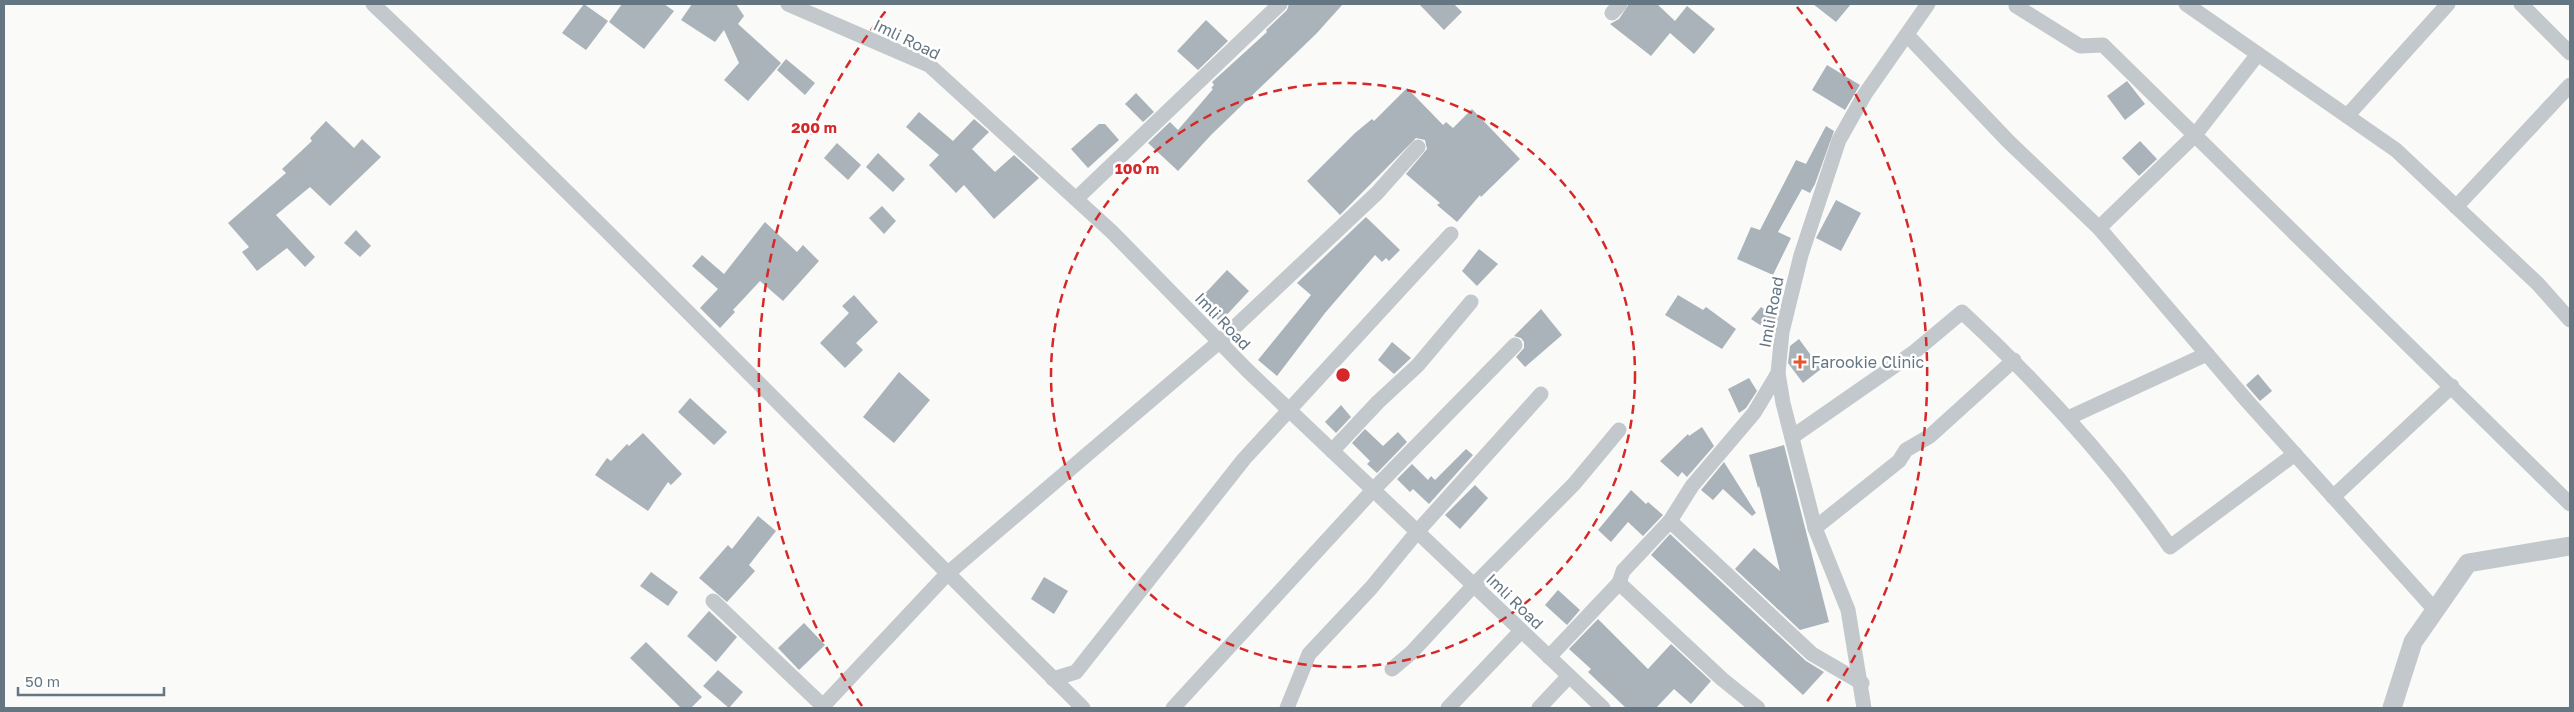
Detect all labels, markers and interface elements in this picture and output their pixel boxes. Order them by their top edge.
street label: Imli Road [870,14,944,64]
text: 200 m [791,118,837,136]
text: 100 m [1115,159,1159,177]
street label: Imli Road [1754,275,1788,349]
street label: Imli Road [1191,288,1255,354]
place label: Farookie Clinic [1811,352,1925,372]
marker: Farookie Clinic [1793,355,1807,369]
centre of rings [1334,366,1352,384]
street label: Imli Road [1482,569,1548,633]
scale bar [18,664,164,696]
text: 50 m [25,672,60,690]

